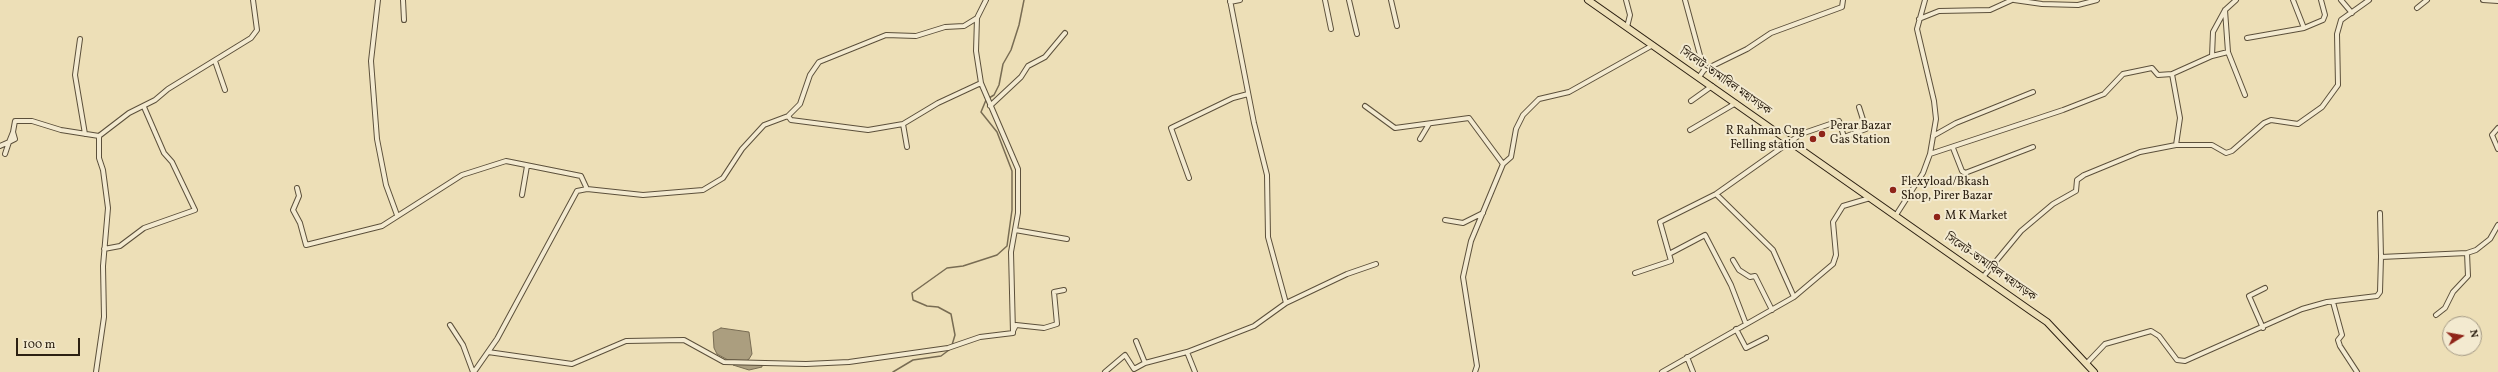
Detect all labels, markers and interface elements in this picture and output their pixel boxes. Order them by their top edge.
street label: সিলেট-তামাবিল মহাসড়ক [1676,45,1774,119]
place label: Perar Bazar Gas Station [1830,120,1891,148]
place label: R Rahman Cng Felling station [1726,125,1805,153]
marker: Perar Bazar Gas Station [1817,129,1827,139]
marker: R Rahman Cng Felling station [1808,134,1818,144]
place label: Flexyload/Bkash Shop, Pirer Bazar [1901,176,1993,204]
marker: Flexyload/Bkash Shop, Pirer Bazar [1888,185,1898,195]
place label: M K Market [1945,210,2008,224]
marker: M K Market [1932,212,1942,222]
street label: সিলেট-তামাবিল মহাসড়ক [1941,231,2039,305]
north arrow [2442,316,2482,356]
text: N [2465,328,2481,339]
scale bar [18,330,82,356]
text: 100 m [23,337,55,353]

